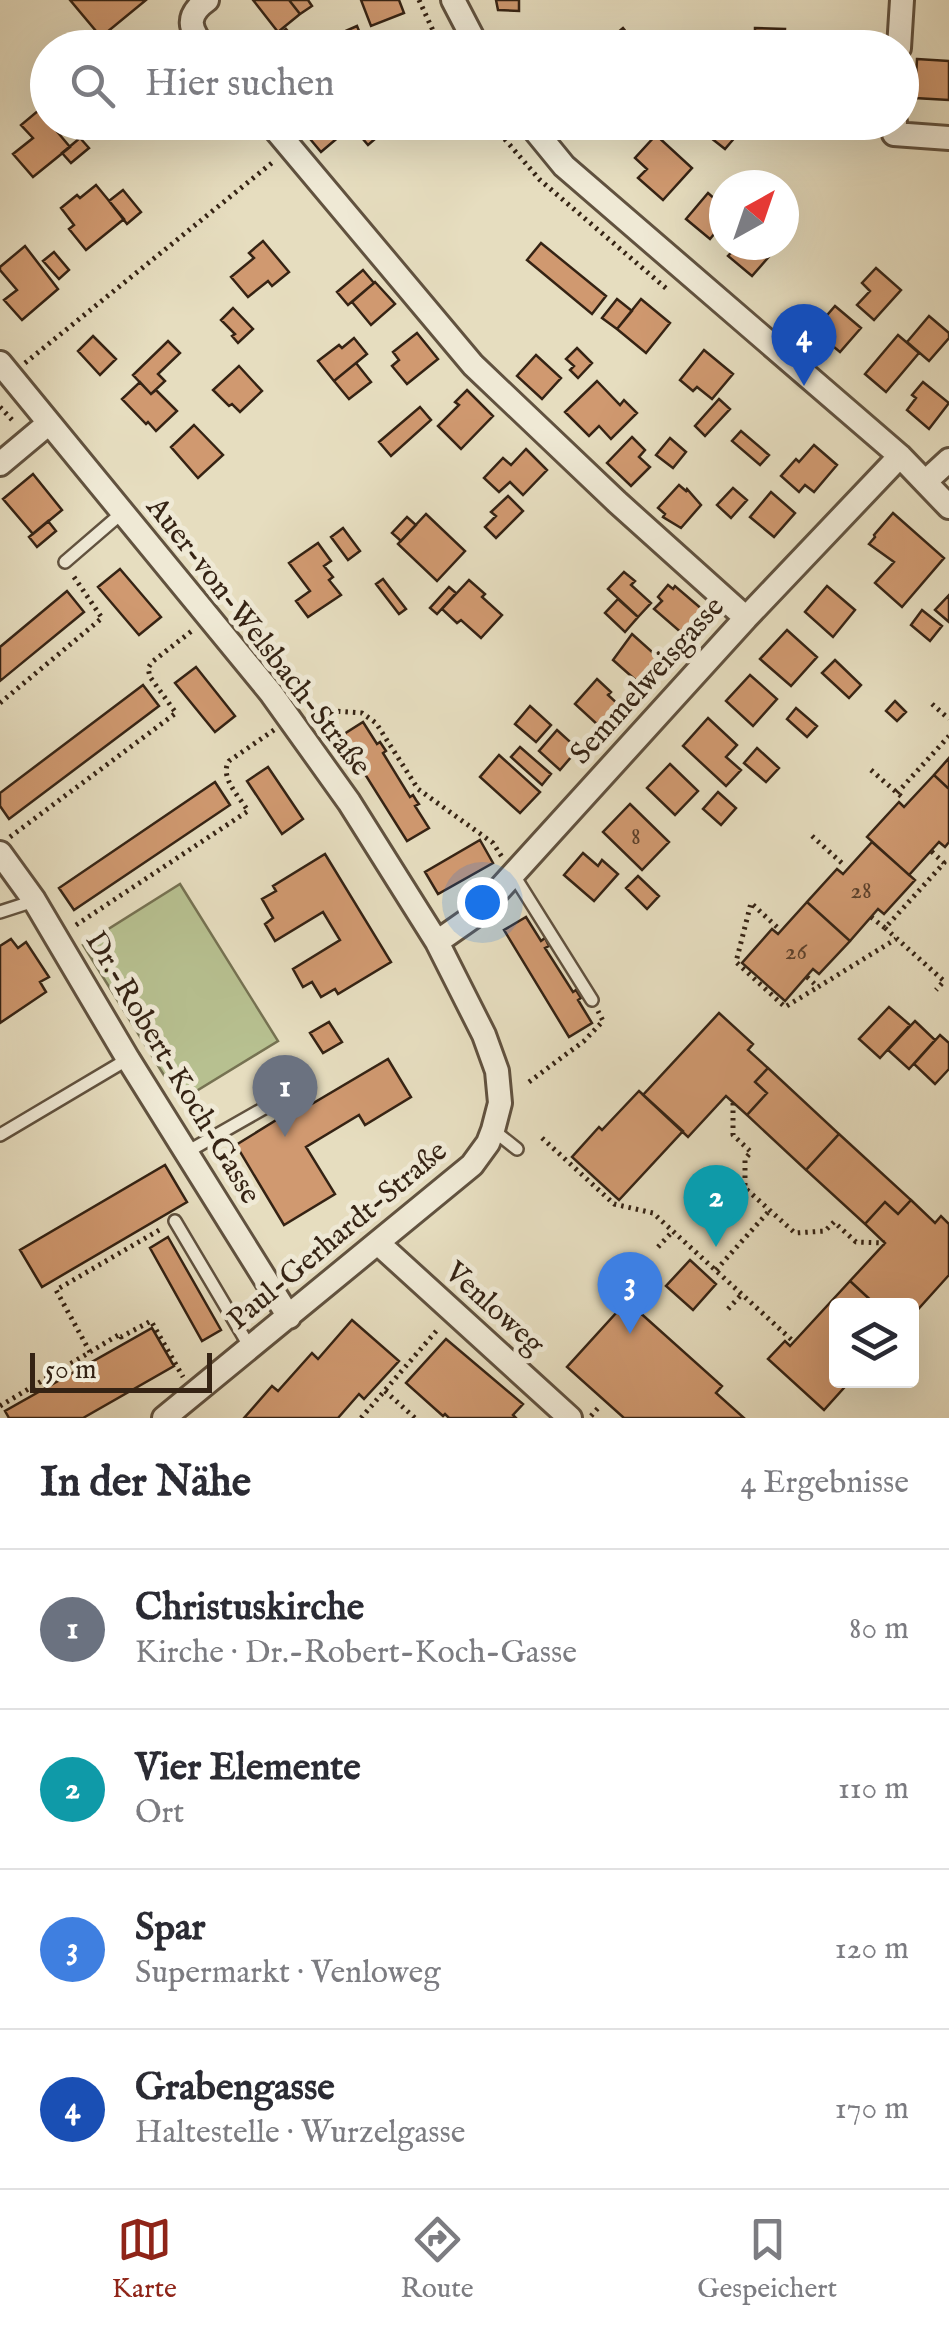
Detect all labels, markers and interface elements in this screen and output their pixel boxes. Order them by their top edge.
search box [30,30,919,140]
icon: search [65,58,120,113]
text: Hier suchen [145,61,335,109]
north arrow [709,170,799,260]
pin: 4 [772,304,836,386]
street label: Auer-von-Welsbach-Straße [137,489,379,784]
street label: Semmelweisgasse [563,589,733,773]
house number: 8 [631,821,641,853]
house number: 28 [850,875,872,907]
your location [457,877,508,928]
street label: Dr.-Robert-Koch-Gasse [76,925,268,1211]
house number: 26 [785,936,808,968]
pin: 1 [252,1054,318,1137]
street label: Paul-Gerhardt-Straße [220,1133,456,1339]
pin: 2 [684,1164,748,1247]
pin: 3 [598,1252,662,1334]
street label: Venloweg [435,1254,552,1364]
map controls [829,1298,919,1388]
button: layers [829,1298,919,1388]
scale bar [30,1348,212,1392]
text: 50 m [45,1353,97,1388]
text: In der Nähe [40,1457,251,1510]
text: 4 Ergebnisse [741,1463,909,1504]
text: Christuskirche [135,1585,364,1633]
text: 1 [67,1609,78,1650]
text: 80 m [849,1609,909,1650]
text: Kirche · Dr.-Robert-Koch-Gasse [135,1633,577,1674]
text: Vier Elemente [135,1745,361,1793]
text: 2 [65,1769,80,1810]
text: 110 m [838,1769,909,1810]
text: Ort [135,1793,184,1834]
text: Spar [135,1905,205,1953]
text: 3 [67,1929,78,1970]
text: 120 m [835,1929,909,1970]
text: Supermarkt · Venloweg [135,1953,441,1994]
text: Grabengasse [135,2065,335,2113]
text: 4 [65,2089,80,2130]
text: 170 m [835,2089,909,2130]
text: Haltestelle · Wurzelgasse [135,2113,465,2154]
tab: Karte [112,2212,177,2307]
tab: Route [400,2212,474,2307]
tab: Gespeichert [697,2212,837,2307]

